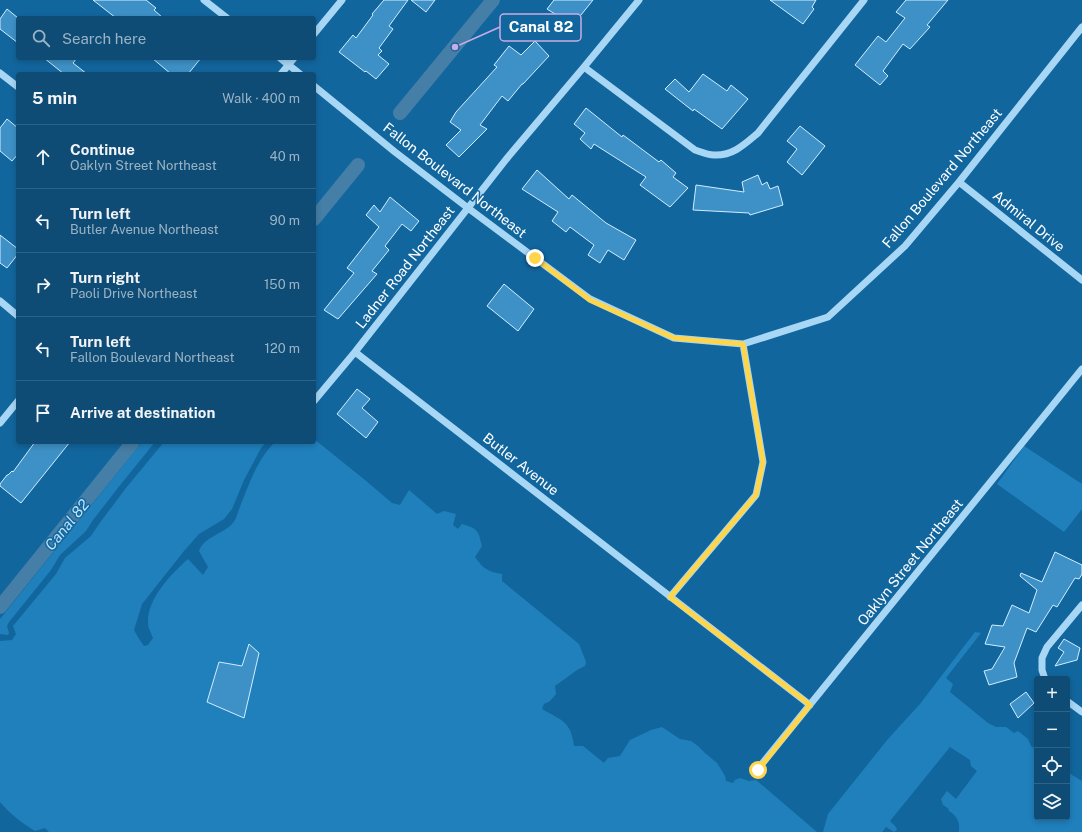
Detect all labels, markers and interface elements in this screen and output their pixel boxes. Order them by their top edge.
callout: Canal 82 [500,14,581,41]
search box [16,16,316,60]
text: Canal 82 [509,18,573,35]
icon: search [30,27,52,49]
text: Search here [62,30,146,47]
text: 5 min [32,88,77,108]
text: Walk · 400 m [222,91,300,106]
street label: Fallon Boulevard Northeast [879,105,1005,251]
street label: Fallon Boulevard Northeast [380,119,530,241]
text: Continue [70,141,135,158]
icon: ahead [32,146,54,168]
text: 40 m [269,149,300,164]
text: Oaklyn Street Northeast [70,158,217,173]
street label: Admiral Drive [990,187,1068,255]
street label: Ladner Road Northeast [352,203,458,331]
text: Turn left [70,205,131,222]
icon: left [32,210,54,232]
text: 90 m [270,213,300,228]
text: Butler Avenue Northeast [70,222,219,237]
route end [526,249,544,267]
text: Turn right [70,269,140,286]
icon: right [32,274,54,296]
text: 150 m [264,277,300,292]
text: Paoli Drive Northeast [70,286,198,301]
text: Turn left [70,333,131,350]
icon: left [32,338,54,360]
text: 120 m [265,341,300,356]
text: Fallon Boulevard Northeast [70,350,235,365]
icon: arrive [32,402,54,424]
text: Arrive at destination [70,404,215,421]
street label: Butler Avenue [480,429,562,499]
water label: Canal 82 [41,496,92,553]
street label: Oaklyn Street Northeast [854,496,966,628]
map controls [1034,676,1070,820]
button: + [1034,676,1070,712]
button: − [1034,712,1070,748]
button: locate [1034,748,1070,784]
route start [749,761,767,779]
button: layers [1034,784,1070,820]

